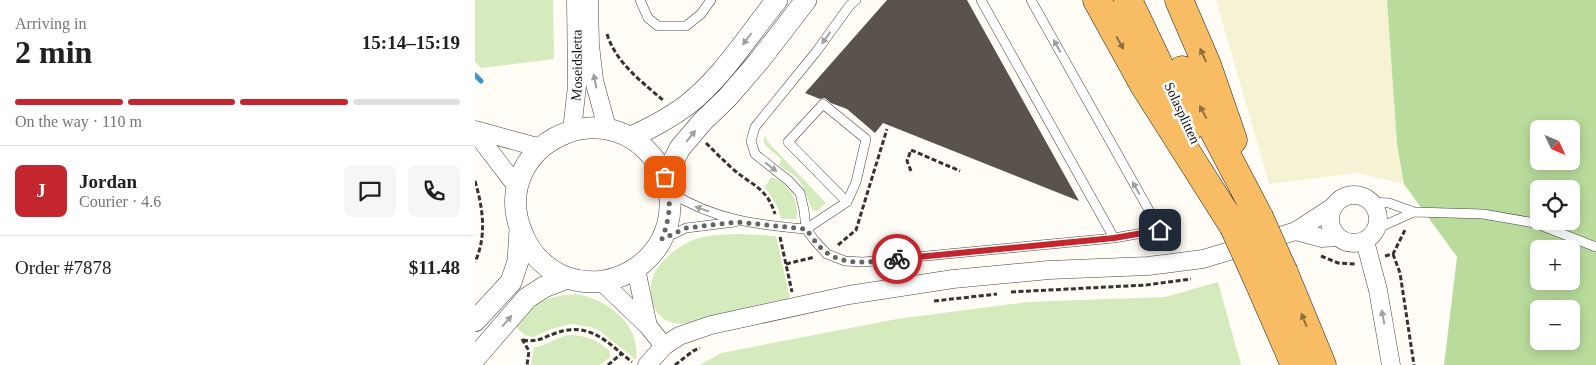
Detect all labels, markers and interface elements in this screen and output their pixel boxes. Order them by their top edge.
text: Arriving in [15,15,87,32]
street label: Moseidsletta [568,29,585,102]
text: 15:14–15:19 [362,32,460,53]
one-way arrow [742,32,753,45]
one-way arrow [822,32,832,45]
text: 2 min [15,34,92,70]
one-way arrow [1116,36,1125,50]
one-way arrow [1053,39,1061,53]
one-way arrow [1199,48,1207,62]
one-way arrow [590,73,598,89]
street label: Solasplitten [1161,80,1203,146]
one-way arrow [1199,105,1207,119]
text: On the way · 110 m [15,113,142,130]
north arrow [1530,120,1580,170]
map controls [1530,120,1580,350]
one-way arrow [685,129,696,142]
pin [644,156,686,198]
one-way arrow [764,162,777,173]
icon: bag [651,163,679,191]
button: chat [344,165,396,217]
button: phone [408,165,460,217]
text: Jordan [79,171,137,192]
text: J [36,180,46,201]
one-way arrow [1132,180,1140,195]
button: locate [1530,180,1580,230]
text: Courier · 4.6 [79,193,161,210]
one-way arrow [694,205,709,213]
pin [1139,209,1181,251]
icon: home [1146,216,1174,244]
courier [872,234,922,284]
button: + [1530,240,1580,290]
icon: bike [883,245,911,273]
text: Order #7878 [15,257,112,278]
text: $11.48 [409,257,460,278]
button: − [1530,300,1580,350]
one-way arrow [1379,309,1387,325]
one-way arrow [1300,312,1308,327]
one-way arrow [501,316,513,328]

